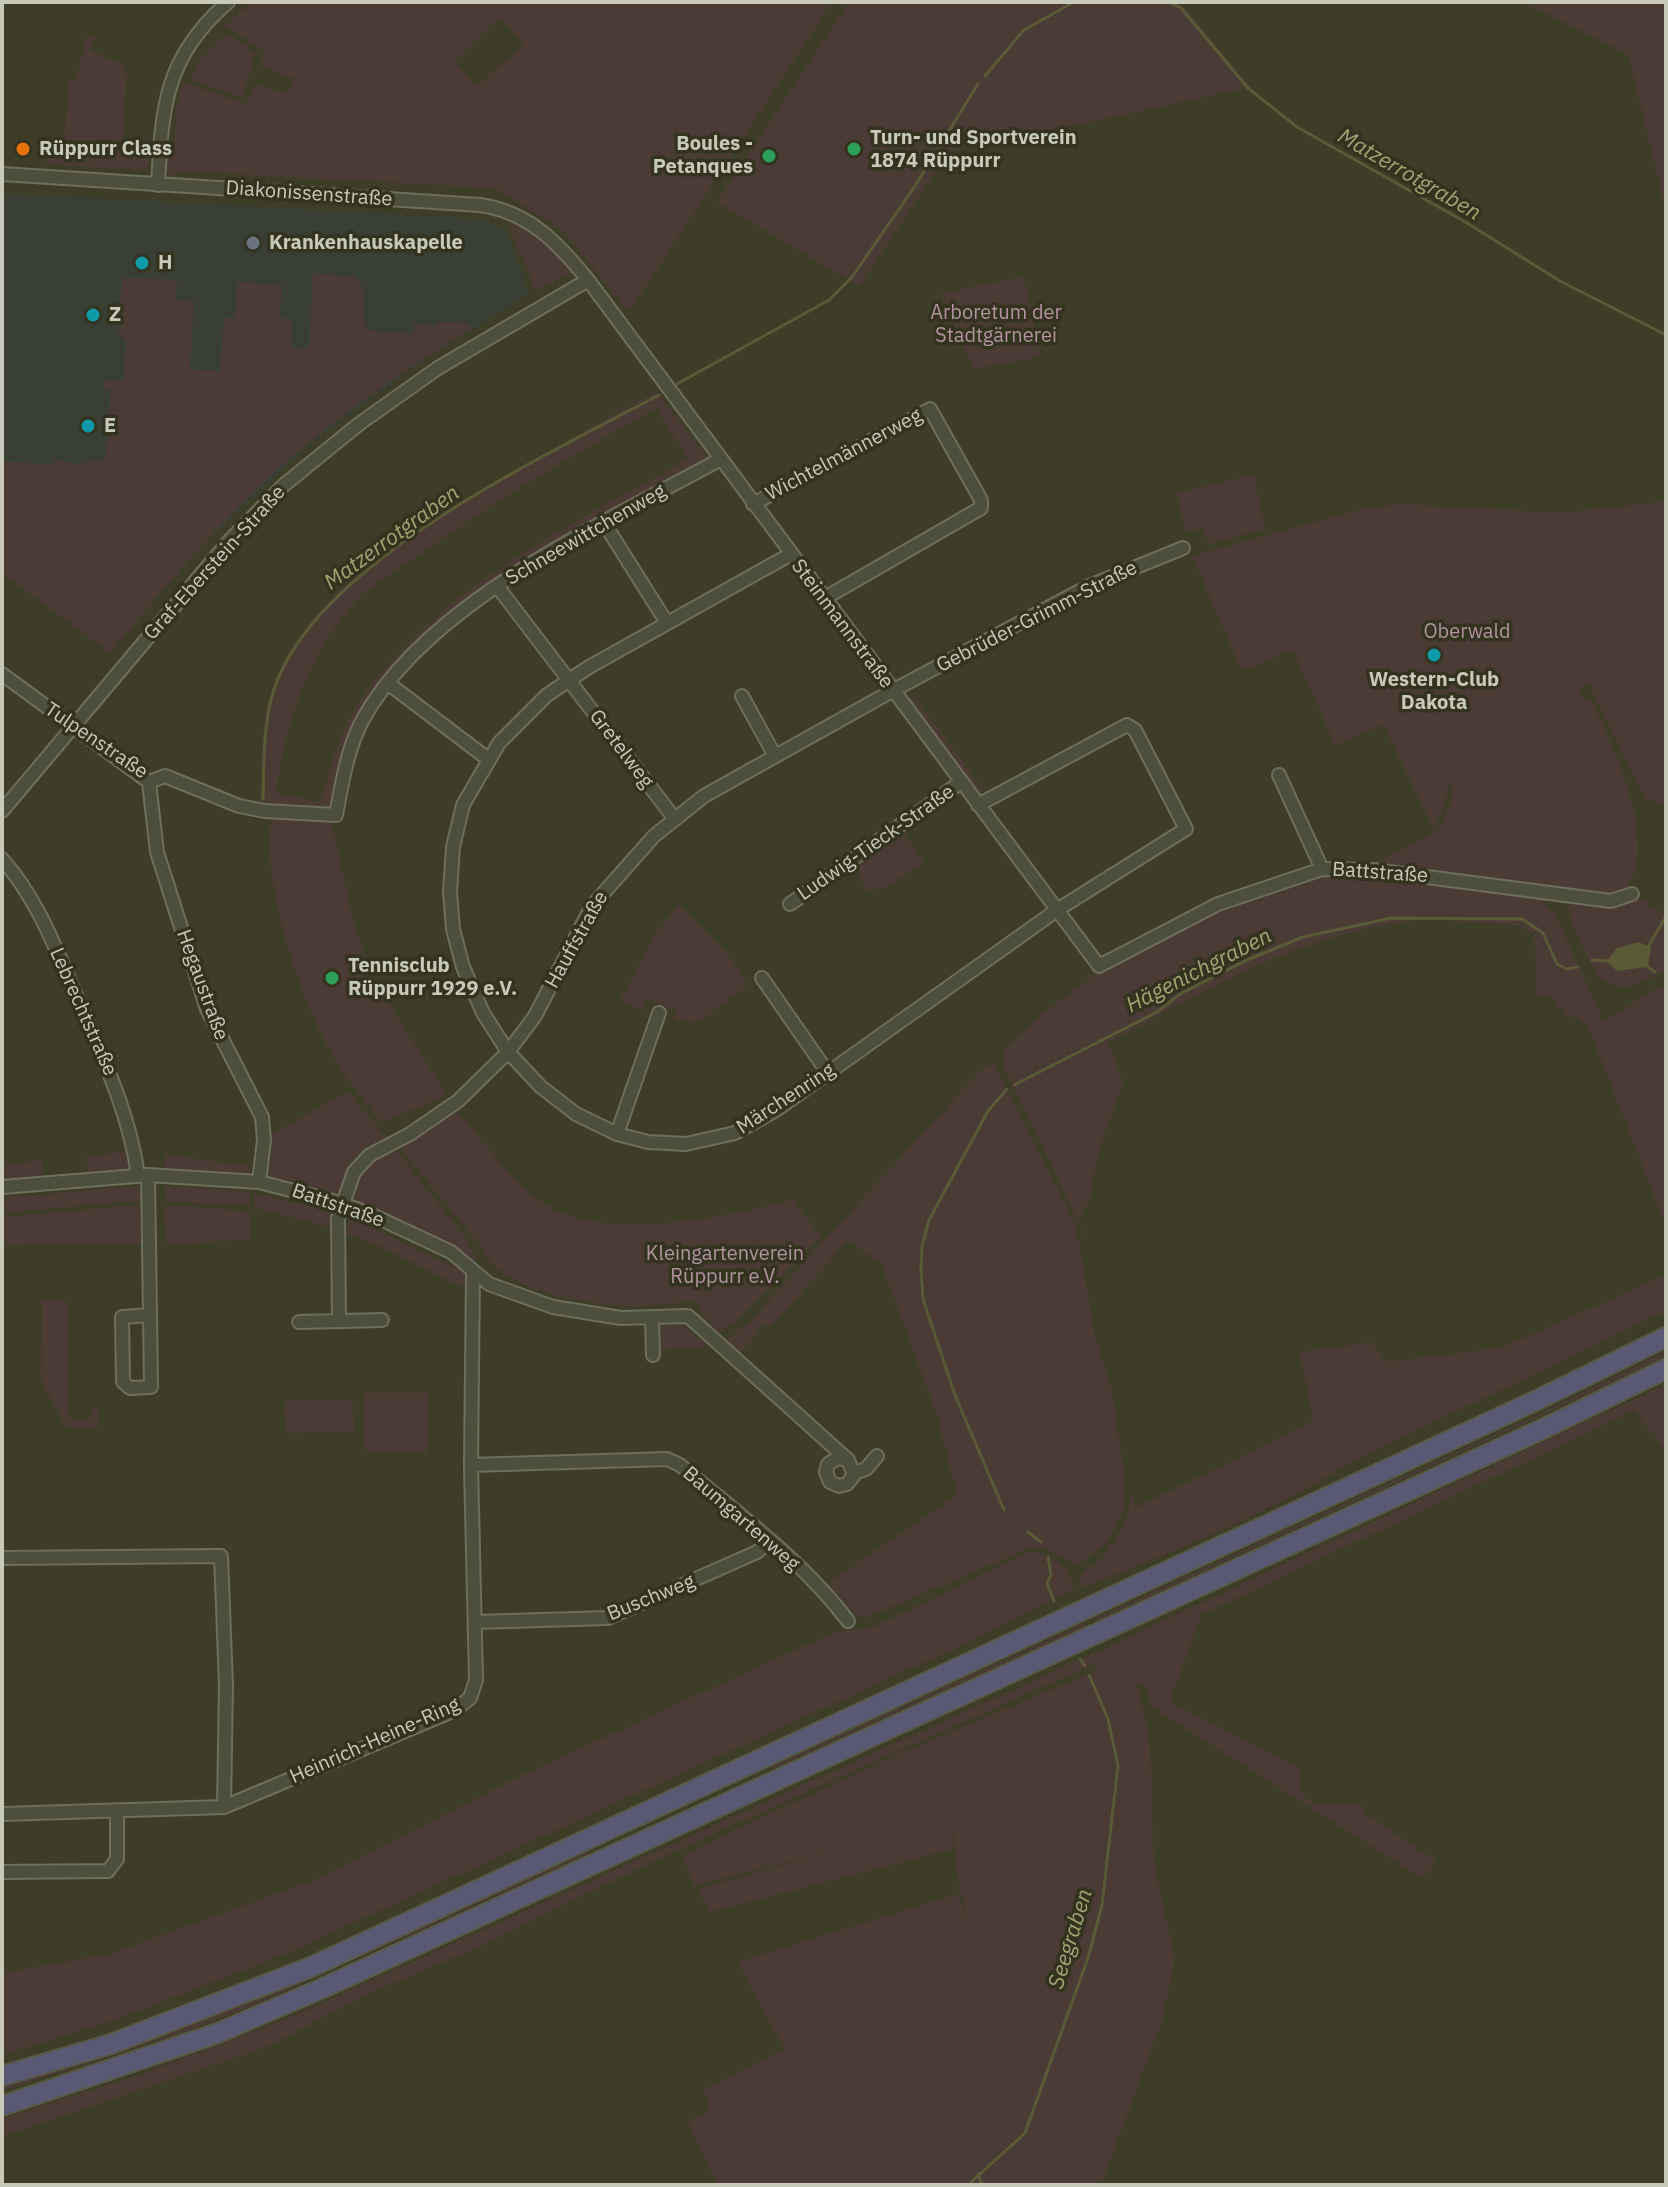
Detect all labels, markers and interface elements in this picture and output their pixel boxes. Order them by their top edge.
water label: Matzerrotgraben [1333,123,1485,227]
place label: Turn- und Sportverein 1874 Rüppurr [870,126,1077,173]
place label: Boules - Petanques [653,132,753,179]
place label: Rüppurr Class [39,137,172,161]
marker: Rüppurr Class [14,140,32,158]
marker: Turn- und Sportverein 1874 Rüppurr [845,140,863,158]
marker: Boules - Petanques [760,147,778,165]
street label: Diakonissenstraße [225,176,393,212]
place label: Krankenhauskapelle [269,231,463,255]
marker: Krankenhauskapelle [244,234,262,252]
place label: H [158,251,172,275]
marker: H [133,254,151,272]
park label: Arboretum der Stadtgärnerei [930,301,1062,348]
place label: Z [109,303,121,327]
marker: Z [84,306,102,324]
street label: Wichtelmännerweg [762,404,926,506]
place label: E [104,414,116,438]
marker: E [79,417,97,435]
street label: Schneewittchenweg [502,479,670,591]
water label: Matzerrotgraben [319,480,465,596]
street label: Graf-Eberstein-Straße [139,481,291,645]
street label: Steinmannstraße [786,555,898,693]
street label: Gebrüder-Grimm-Straße [933,556,1141,678]
park label: Oberwald [1423,620,1511,644]
marker: Western-Club Dakota [1425,646,1443,664]
place label: Western-Club Dakota [1369,668,1499,715]
street label: Tulpenstraße [40,698,152,784]
street label: Gretelweg [584,705,658,793]
street label: Ludwig-Tieck-Straße [793,780,959,906]
street label: Battstraße [1331,858,1429,888]
street label: Hauffstraße [540,887,614,993]
water label: Hägenichgraben [1122,923,1276,1019]
street label: Hegaustraße [171,926,233,1044]
street label: Lebrechtstraße [44,944,122,1080]
place label: Tennisclub Rüppurr 1929 e.V. [348,954,517,1001]
marker: Tennisclub Rüppurr 1929 e.V. [323,969,341,987]
street label: Märchenring [732,1058,840,1140]
street label: Battstraße [289,1179,387,1233]
park label: Kleingartenverein Rüppurr e.V. [646,1242,804,1289]
street label: Baumgartenweg [678,1462,804,1576]
street label: Buschweg [604,1570,698,1626]
street label: Heinrich-Heine-Ring [286,1693,464,1789]
water label: Seegraben [1043,1886,1099,1992]

